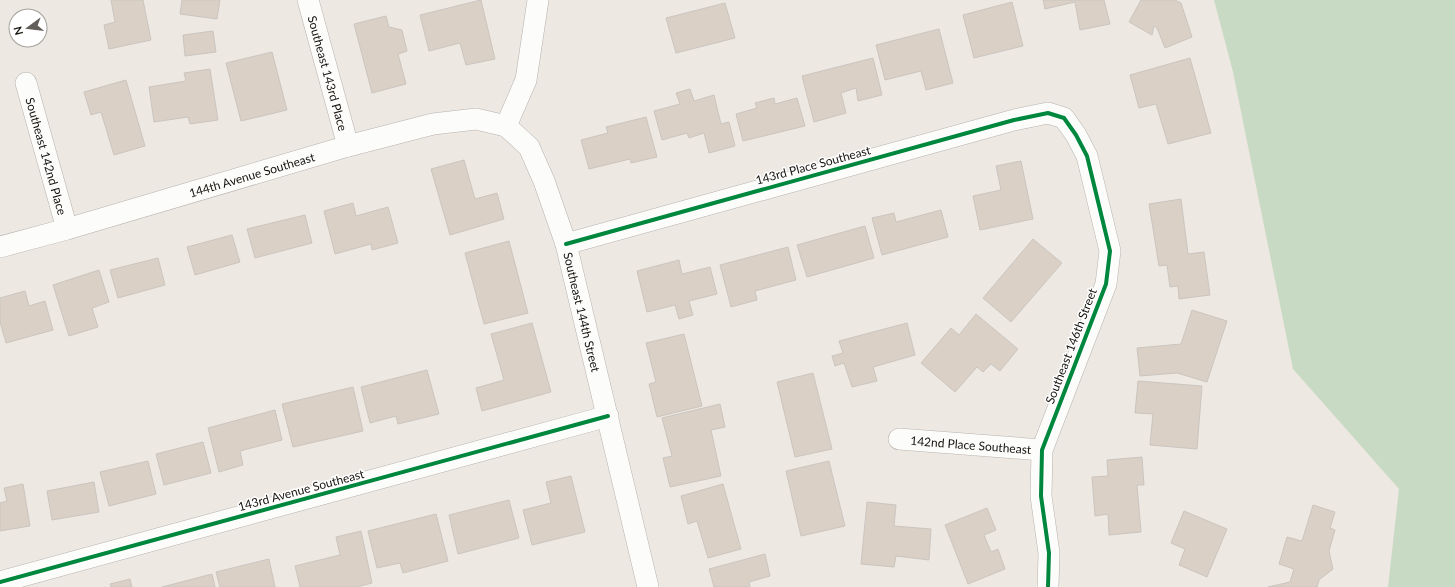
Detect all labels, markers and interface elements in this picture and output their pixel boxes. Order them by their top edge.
north arrow [8,8,48,48]
street label: Southeast 143rd Place [305,14,351,133]
text: N [10,25,25,36]
street label: Southeast 142nd Place [23,96,70,217]
street label: 143rd Place Southeast [754,142,873,188]
street label: 144th Avenue Southeast [187,149,317,200]
street label: Southeast 144th Street [561,251,604,374]
street label: Southeast 146th Street [1042,286,1100,406]
street label: 142nd Place Southeast [910,432,1033,457]
street label: 143rd Avenue Southeast [236,466,366,514]

